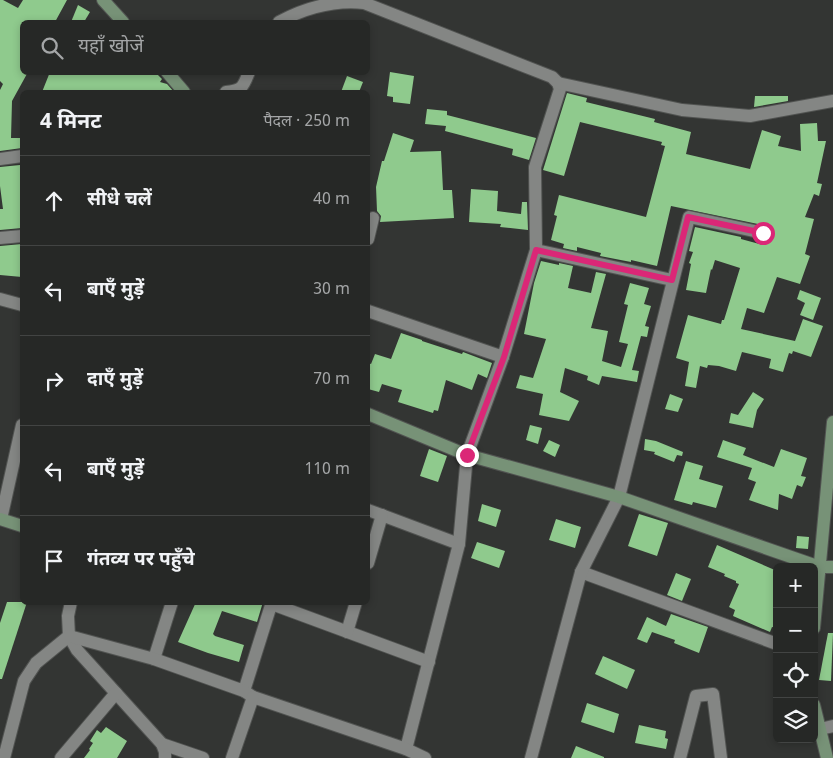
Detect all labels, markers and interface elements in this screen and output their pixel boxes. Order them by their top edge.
search box [20,20,370,75]
icon: search [38,34,66,62]
text: यहाँ खोजें [78,35,144,60]
text: 4 मिनट [40,109,101,137]
text: पैदल · 250 m [263,112,350,133]
icon: ahead [40,187,68,215]
text: सीधे चलें [87,188,152,213]
text: 40 m [313,190,350,211]
route start [752,222,775,245]
icon: left [40,277,68,305]
text: बाएँ मुड़ें [87,278,144,303]
text: 30 m [313,280,350,301]
icon: right [40,367,68,395]
text: दाएँ मुड़ें [87,368,143,393]
text: 70 m [313,370,350,391]
route end [456,444,479,467]
icon: left [40,457,68,485]
text: बाएँ मुड़ें [87,458,144,483]
text: 110 m [304,460,350,481]
icon: arrive [40,547,68,575]
text: गंतव्य पर पहुँचे [87,548,195,573]
map controls [773,563,818,743]
button: + [773,563,818,608]
button: − [773,608,818,653]
button: locate [773,653,818,698]
button: layers [773,698,818,743]

